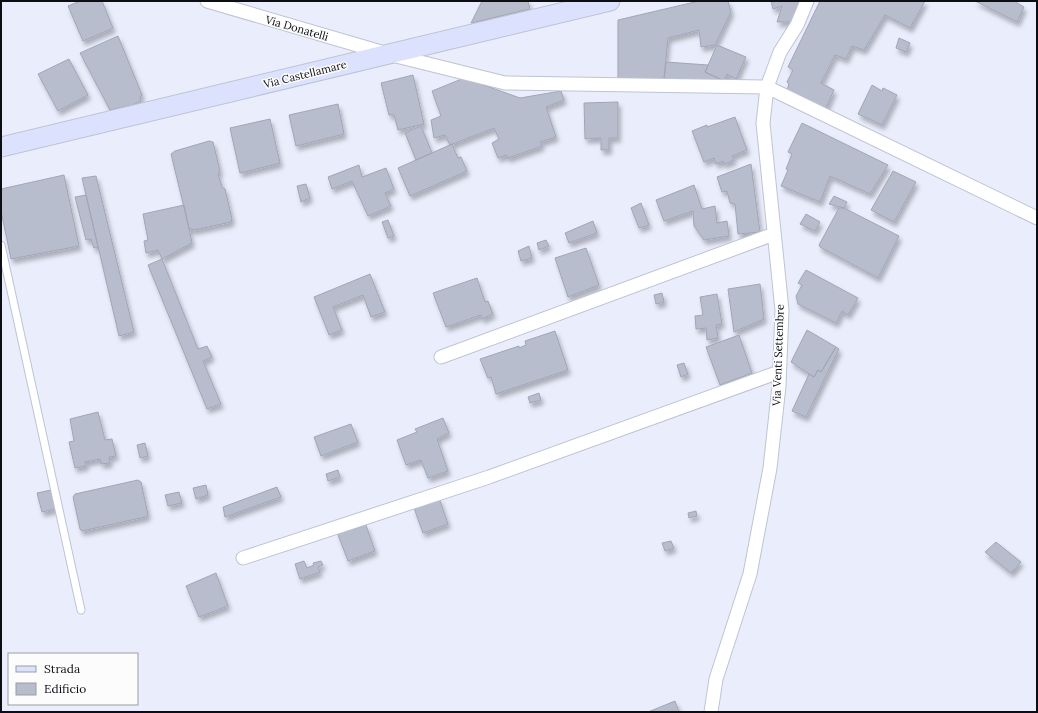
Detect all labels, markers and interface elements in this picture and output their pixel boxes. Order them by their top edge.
street label: Via Donatelli [263,12,330,44]
street label: Via Castellamare [261,57,348,91]
street label: Via Venti Settembre [769,304,787,407]
legend [8,653,138,705]
text: Strada [44,661,80,676]
text: Edificio [44,681,86,696]

